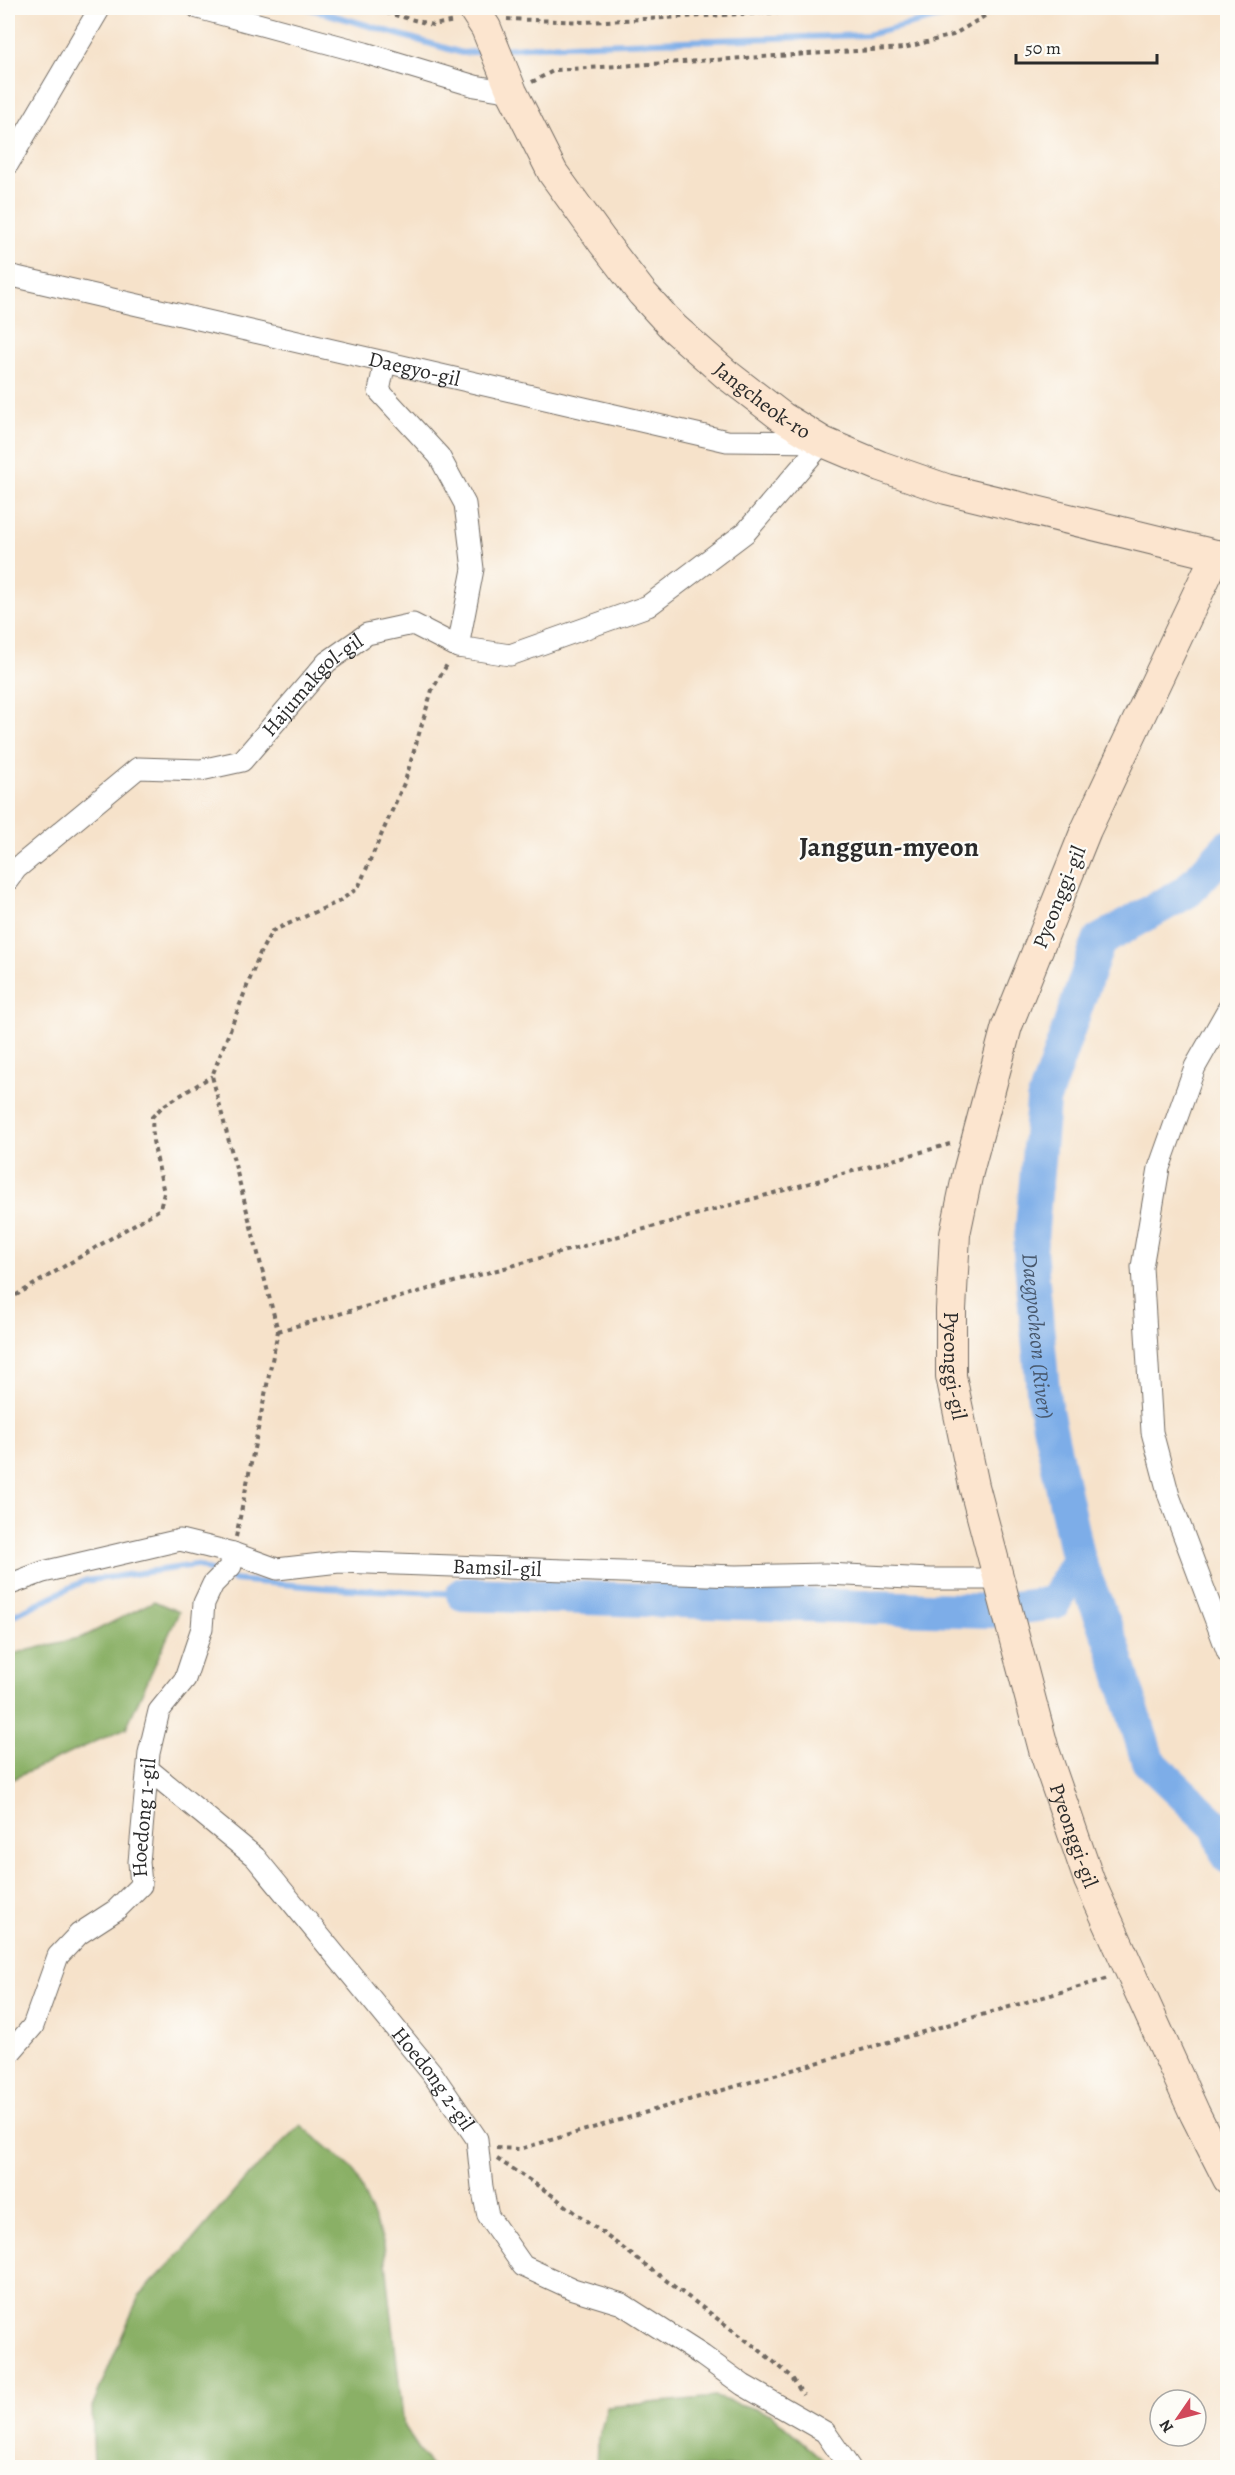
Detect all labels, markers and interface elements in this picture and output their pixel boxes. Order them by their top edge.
scale bar [1016,27,1157,65]
text: 50 m [1025,36,1061,60]
street label: Daegyo-gil [366,345,463,393]
street label: Jangcheok-ro [708,355,816,445]
street label: Hajumakgol-gil [255,627,369,742]
district label: Janggun-myeon [799,829,979,865]
street label: Pyeonggi-gil [1026,841,1092,953]
water label: Daegyocheon (River) [1014,1252,1061,1422]
street label: Pyeonggi-gil [937,1312,974,1422]
street label: Bamsil-gil [452,1552,542,1583]
street label: Hoedong 1-gil [125,1757,162,1879]
street label: Pyeonggi-gil [1043,1779,1105,1892]
street label: Hoedong 2-gil [385,2021,481,2136]
north arrow [1148,2388,1208,2448]
text: N [1154,2415,1179,2437]

